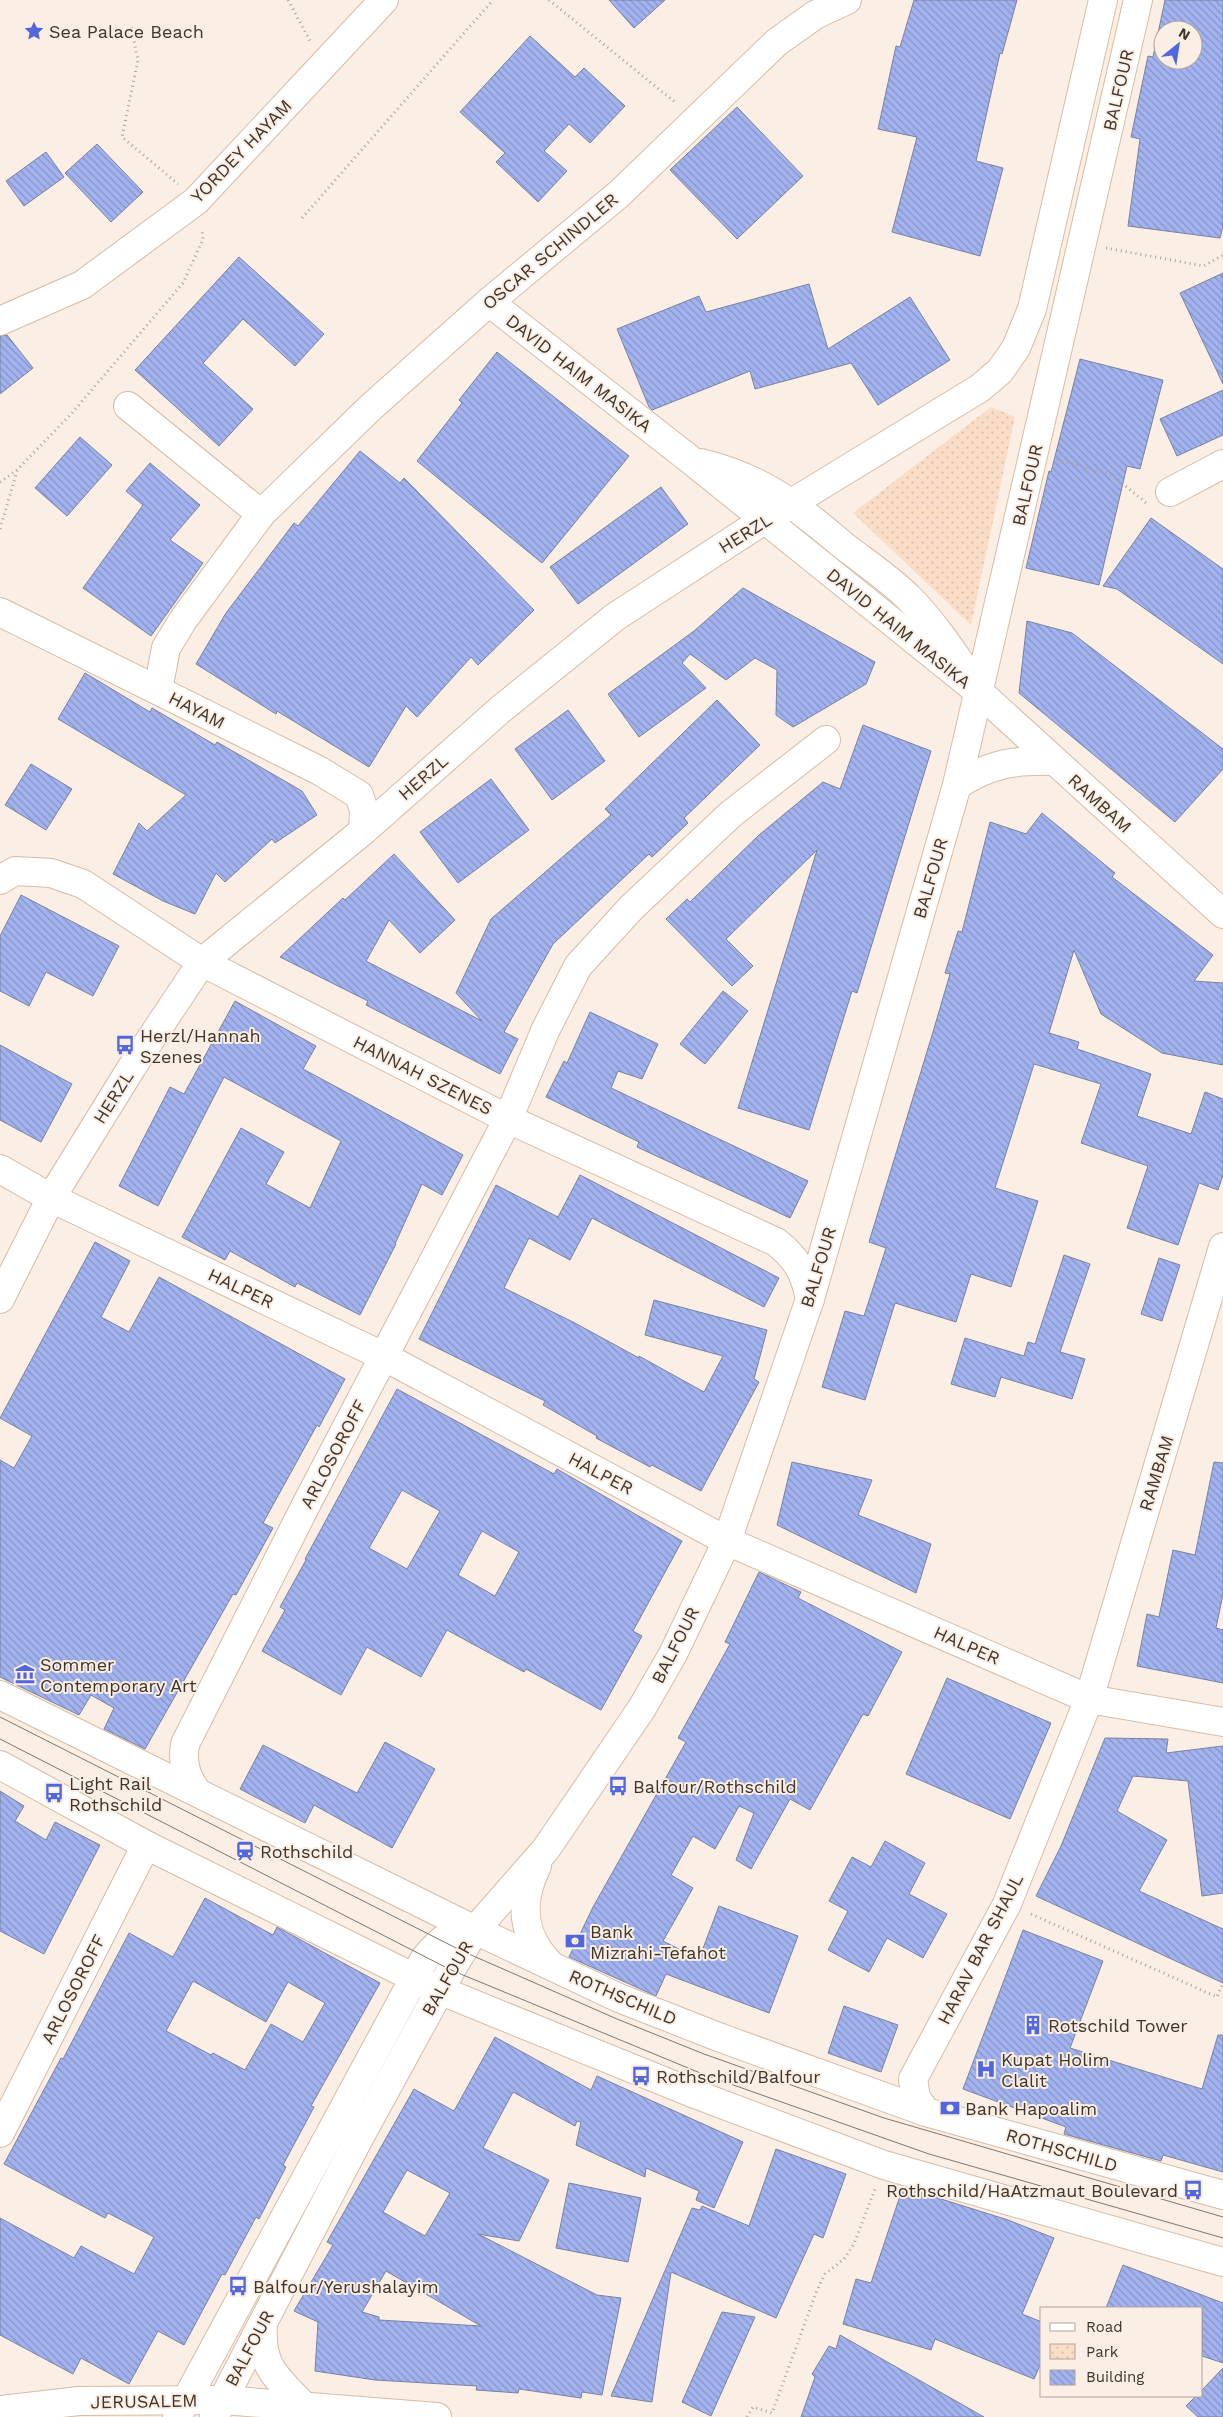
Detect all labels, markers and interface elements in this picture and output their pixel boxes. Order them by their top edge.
place icon: Sea Palace Beach [23,20,45,42]
north arrow [1153,20,1203,70]
place label: Sea Palace Beach [49,21,204,42]
text: N [1176,24,1193,43]
street label: BALFOUR [1098,47,1138,133]
street label: YORDEY HAYAM [186,95,296,207]
street label: OSCAR SCHINDLER [478,188,622,314]
street label: DAVID HAIM MASIKA [502,310,656,436]
street label: BALFOUR [1007,442,1047,528]
street label: HERZL [715,508,776,557]
street label: DAVID HAIM MASIKA [823,563,975,693]
street label: HAYAM [165,687,229,733]
street label: HERZL [394,750,452,804]
street label: RAMBAM [1064,769,1136,837]
street label: BALFOUR [908,835,952,921]
place label: Herzl/Hannah Szenes [140,1025,261,1067]
street label: HANNAH SZENES [350,1031,496,1119]
bus stop icon: Herzl/Hannah Szenes [114,1034,136,1056]
street label: HERZL [89,1066,138,1127]
street label: BALFOUR [796,1224,840,1310]
street label: HALPER [205,1264,277,1312]
street label: ARLOSOROFF [296,1396,370,1512]
street label: RAMBAM [1135,1433,1177,1513]
street label: HALPER [565,1447,637,1499]
street label: BALFOUR [647,1603,703,1687]
street label: HALPER [931,1621,1003,1669]
place label: Sommer Contemporary Art [40,1654,197,1696]
museum icon: Sommer Contemporary Art [14,1663,36,1685]
place label: Light Rail Rothschild [69,1773,162,1815]
bus stop icon: Balfour/Rothschild [607,1775,629,1797]
place label: Balfour/Rothschild [633,1776,797,1797]
bus stop icon: Light Rail Rothschild [43,1782,65,1804]
station icon: Rothschild [234,1840,256,1862]
place label: Rothschild [260,1841,353,1862]
street label: HARAV BAR SHAUL [933,1870,1027,2028]
place label: Bank Mizrahi-Tefahot [590,1921,726,1963]
bank icon: Bank Mizrahi-Tefahot [564,1930,586,1952]
street label: ARLOSOROFF [36,1931,110,2047]
street label: BALFOUR [417,1937,477,2019]
street label: ROTHSCHILD [566,1965,680,2029]
building icon: Rotschild Tower [1022,2014,1044,2036]
place label: Rotschild Tower [1048,2015,1188,2036]
place label: Kupat Holim Clalit [1001,2049,1110,2091]
hospital icon: Kupat Holim Clalit [975,2058,997,2080]
bus stop icon: Rothschild/Balfour [630,2065,652,2087]
place label: Rothschild/Balfour [656,2066,821,2087]
bank icon: Bank Hapoalim [939,2097,961,2119]
place label: Bank Hapoalim [965,2098,1097,2119]
street label: ROTHSCHILD [1004,2124,1120,2176]
bus stop icon: Rothschild/HaAtzmaut Boulevard [1182,2179,1204,2201]
place label: Rothschild/HaAtzmaut Boulevard [886,2180,1178,2201]
bus stop icon: Balfour/Yerushalayim [227,2275,249,2297]
place label: Balfour/Yerushalayim [253,2276,439,2297]
street label: BALFOUR [220,2306,278,2390]
legend [1040,2307,1203,2397]
text: Road [1086,2318,1123,2336]
text: Park [1086,2343,1119,2361]
text: Building [1086,2368,1144,2386]
street label: JERUSALEM [90,2390,198,2412]

